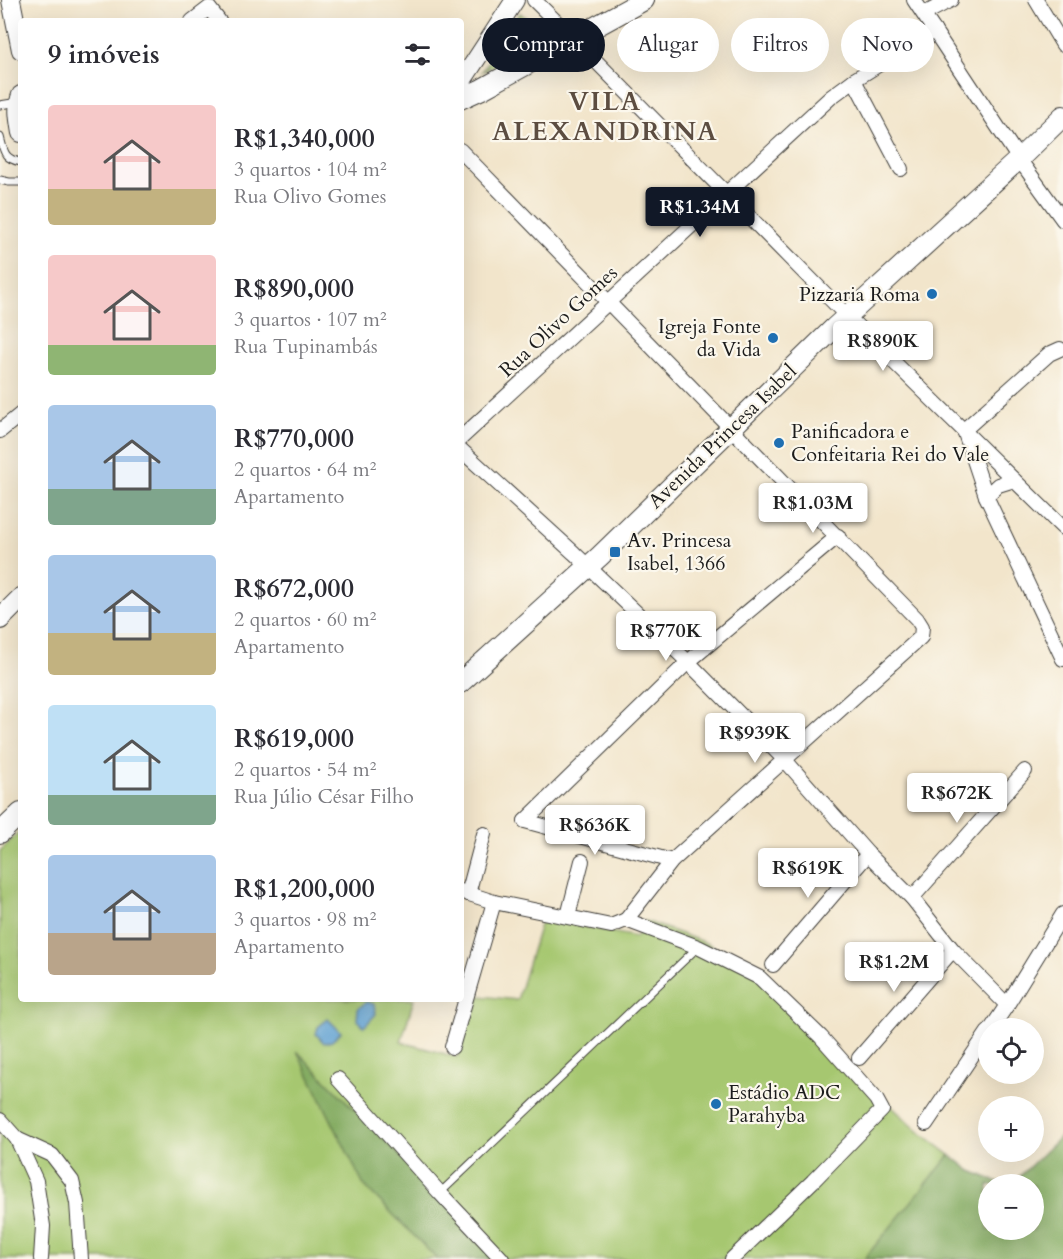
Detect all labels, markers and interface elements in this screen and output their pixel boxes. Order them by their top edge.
chip: Comprar [482,18,605,72]
chip: Alugar [617,18,719,72]
chip: Filtros [731,18,829,72]
chip: Novo [841,18,934,72]
text: 9 imóveis [48,37,160,72]
icon: filters [401,38,434,71]
district label: VILA ALEXANDRINA [492,84,718,149]
text: R$1,340,000 [234,121,375,156]
icon: home [96,129,168,201]
text: 3 quartos · 104 m² [234,156,387,183]
text: Rua Olivo Gomes [234,183,386,210]
pin: R$1.34M [645,187,755,238]
text: R$1.34M [660,193,740,220]
street label: Rua Olivo Gomes [493,259,623,383]
text: R$890,000 [234,271,354,306]
icon: home [96,279,168,351]
place label: Pizzaria Roma [799,281,920,308]
marker: Pizzaria Roma [925,287,939,301]
text: 3 quartos · 107 m² [234,306,387,333]
place label: Igreja Fonte da Vida [658,313,761,363]
pin: R$890K [834,321,932,372]
text: R$890K [847,327,919,354]
marker: Igreja Fonte da Vida [766,331,780,345]
text: Rua Tupinambás [234,333,378,360]
street label: Avenida Princesa Isabel [642,358,803,515]
place label: Panificadora e Confeitaria Rei do Vale [791,418,989,468]
text: R$770,000 [234,421,354,456]
icon: home [96,429,168,501]
marker: Panificadora e Confeitaria Rei do Vale [772,436,786,450]
text: 2 quartos · 64 m² [234,456,376,483]
text: Apartamento [234,483,344,510]
pin: R$1.03M [758,483,868,534]
text: R$1.03M [773,489,853,516]
place label: Av. Princesa Isabel, 1366 [627,527,732,577]
marker: Av. Princesa Isabel, 1366 [608,545,622,559]
text: R$672,000 [234,571,354,606]
icon: home [96,579,168,651]
text: 2 quartos · 60 m² [234,606,376,633]
pin: R$770K [617,611,715,662]
text: R$770K [630,617,702,644]
text: Apartamento [234,633,344,660]
pin: R$939K [706,713,804,764]
text: R$939K [719,719,791,746]
text: R$619,000 [234,721,354,756]
icon: home [96,729,168,801]
text: 2 quartos · 54 m² [234,756,376,783]
pin: R$672K [908,773,1006,824]
text: R$672K [921,779,993,806]
text: Rua Júlio César Filho [234,783,414,810]
pin: R$636K [546,805,644,856]
text: R$636K [559,811,631,838]
pin: R$619K [759,848,857,899]
text: R$619K [772,854,844,881]
text: R$1,200,000 [234,871,375,906]
icon: home [96,879,168,951]
text: 3 quartos · 98 m² [234,906,376,933]
text: Apartamento [234,933,344,960]
pin: R$1.2M [845,942,943,993]
text: R$1.2M [859,948,929,975]
map controls [978,1018,1044,1240]
button: locate [978,1018,1044,1084]
place label: Estádio ADC Parahyba [728,1079,840,1129]
button: + [978,1096,1044,1162]
marker: Estádio ADC Parahyba [709,1097,723,1111]
button: − [978,1174,1044,1240]

